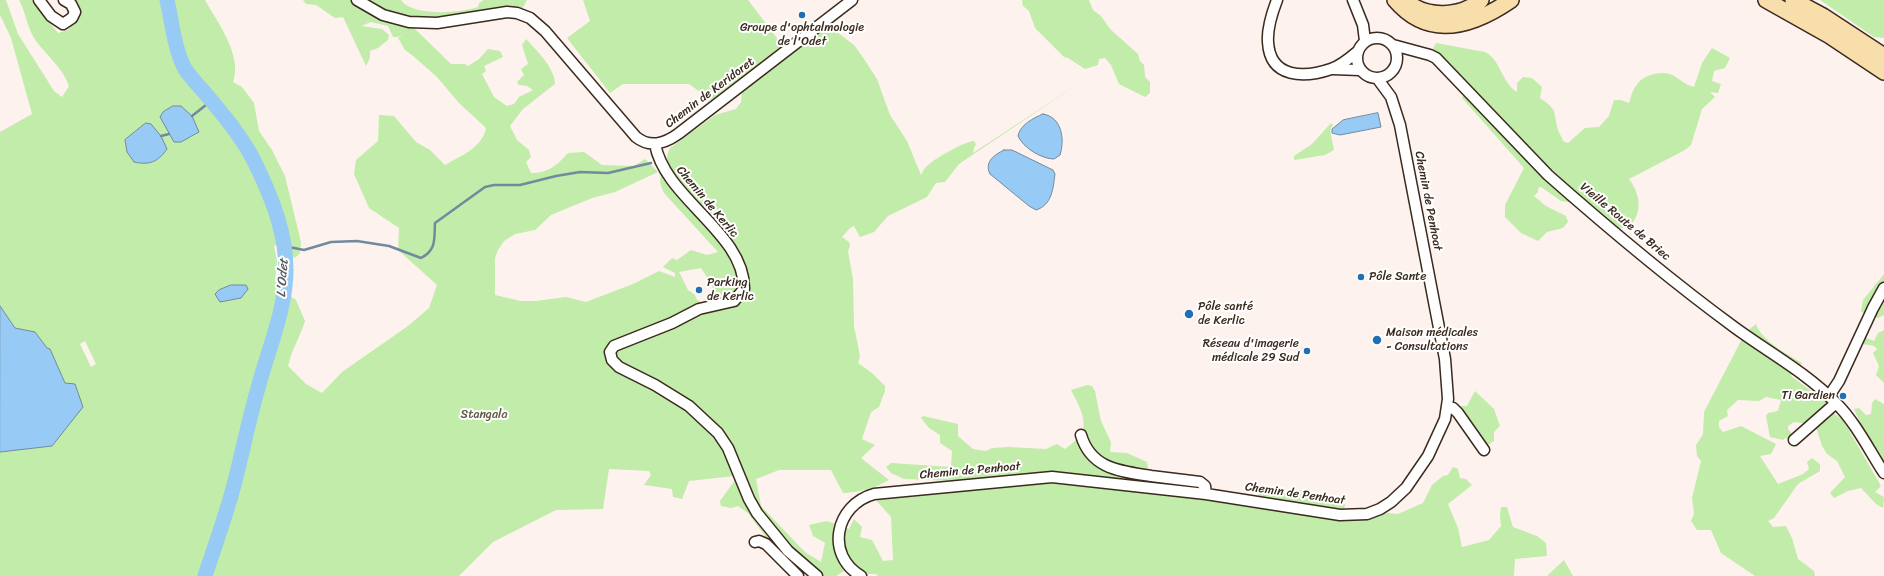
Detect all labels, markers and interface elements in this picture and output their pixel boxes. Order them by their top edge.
marker: Groupe d'ophtalmologie de l'Odet [797,10,807,20]
place label: Groupe d'ophtalmologie de l'Odet [740,21,864,49]
street label: Chemin de Keridoret [663,55,757,131]
street label: Chemin de Penhoat [1411,150,1445,252]
street label: Chemin de Kerlic [673,163,741,241]
street label: Vieille Route de Briec [1577,180,1673,264]
water label: L'Odet [274,258,292,298]
place label: Pôle Sante [1369,270,1427,284]
marker: Pôle Sante [1356,272,1366,282]
place label: Parking de Kerlic [707,276,754,304]
marker: Parking de Kerlic [694,285,704,295]
place label: Pôle santé de Kerlic [1198,300,1253,328]
marker: Pôle santé de Kerlic [1183,308,1195,320]
place label: Maison médicales - Consultations [1386,326,1478,354]
marker: Maison médicales - Consultations [1371,334,1383,346]
place label: Réseau d'imagerie médicale 29 Sud [1203,337,1299,365]
marker: Réseau d'imagerie médicale 29 Sud [1302,346,1312,356]
place label: Ti Gardien [1782,389,1835,403]
marker: Ti Gardien [1838,391,1848,401]
park label: Stangala [461,408,507,422]
street label: Chemin de Penhoat [919,459,1021,483]
street label: Chemin de Penhoat [1244,480,1346,508]

